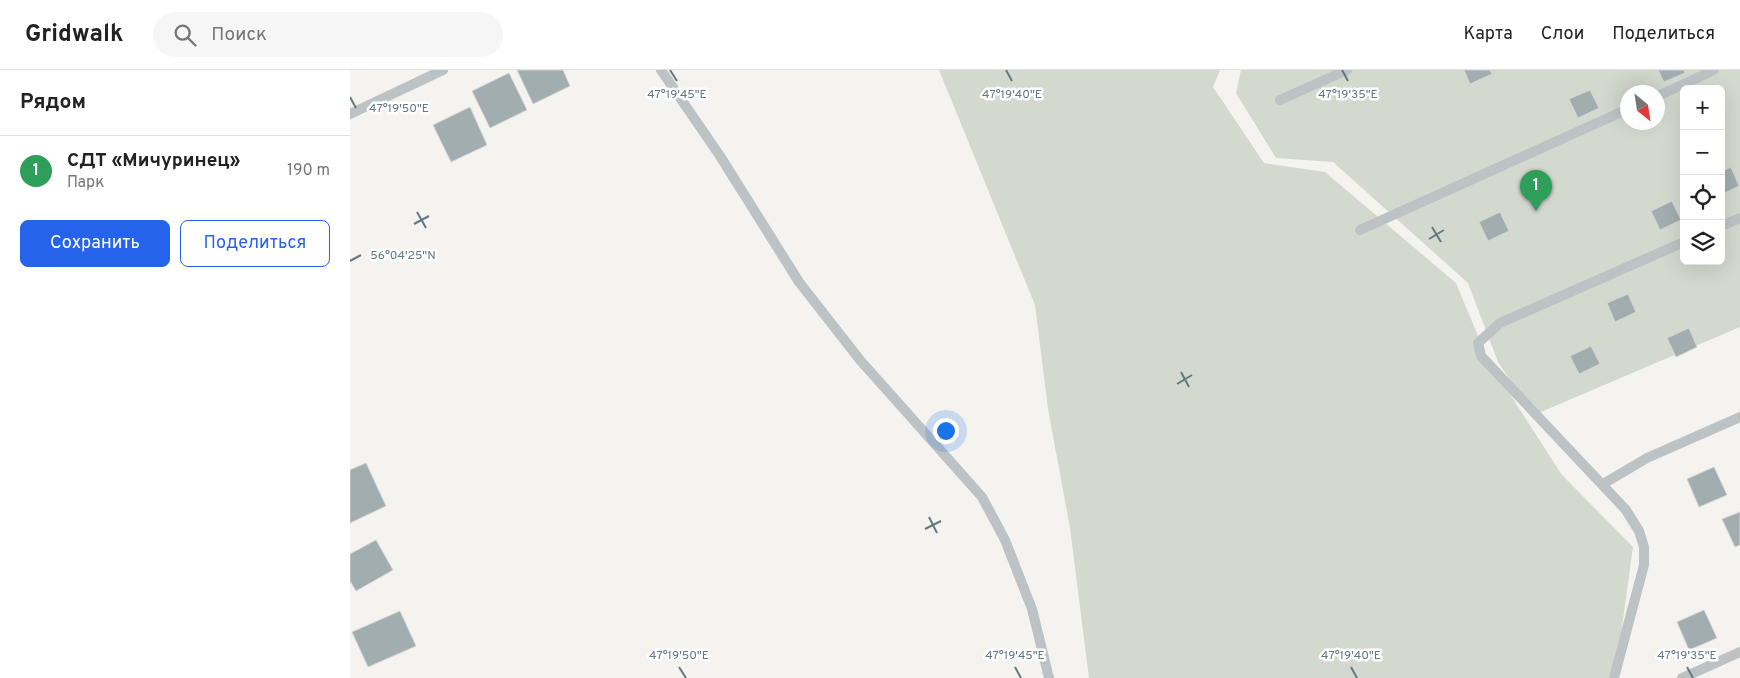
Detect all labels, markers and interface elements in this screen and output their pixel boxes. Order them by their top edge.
search box [153,12,503,57]
text: Gridwalk [25,20,123,50]
icon: search [171,21,199,49]
text: Поиск [211,23,267,47]
text: Карта [1463,23,1513,46]
text: Слои [1541,23,1584,46]
text: Поделиться [1612,23,1715,46]
north arrow [1620,85,1665,130]
map controls [1680,85,1725,265]
button: + [1680,85,1725,130]
text: 47°19'45"E [647,87,707,103]
text: 47°19'40"E [982,87,1042,103]
text: 47°19'35"E [1318,87,1378,103]
text: Рядом [20,89,86,116]
text: 47°19'50"E [369,101,429,117]
button: − [1680,130,1725,175]
text: СДТ «Мичуринец» [67,149,240,173]
text: 1 [33,161,39,181]
text: 190 m [287,161,330,181]
pin: 1 [1520,170,1552,211]
text: Парк [67,173,104,193]
button: locate [1680,175,1725,220]
button: Сохранить [20,220,170,267]
button: Поделиться [180,220,330,267]
button: layers [1680,220,1725,265]
text: 56°04'25"N [370,248,436,264]
your location [933,418,959,444]
text: 47°19'50"E [649,648,709,664]
text: 47°19'45"E [985,648,1045,664]
text: 47°19'40"E [1321,648,1381,664]
text: 47°19'35"E [1657,648,1717,664]

